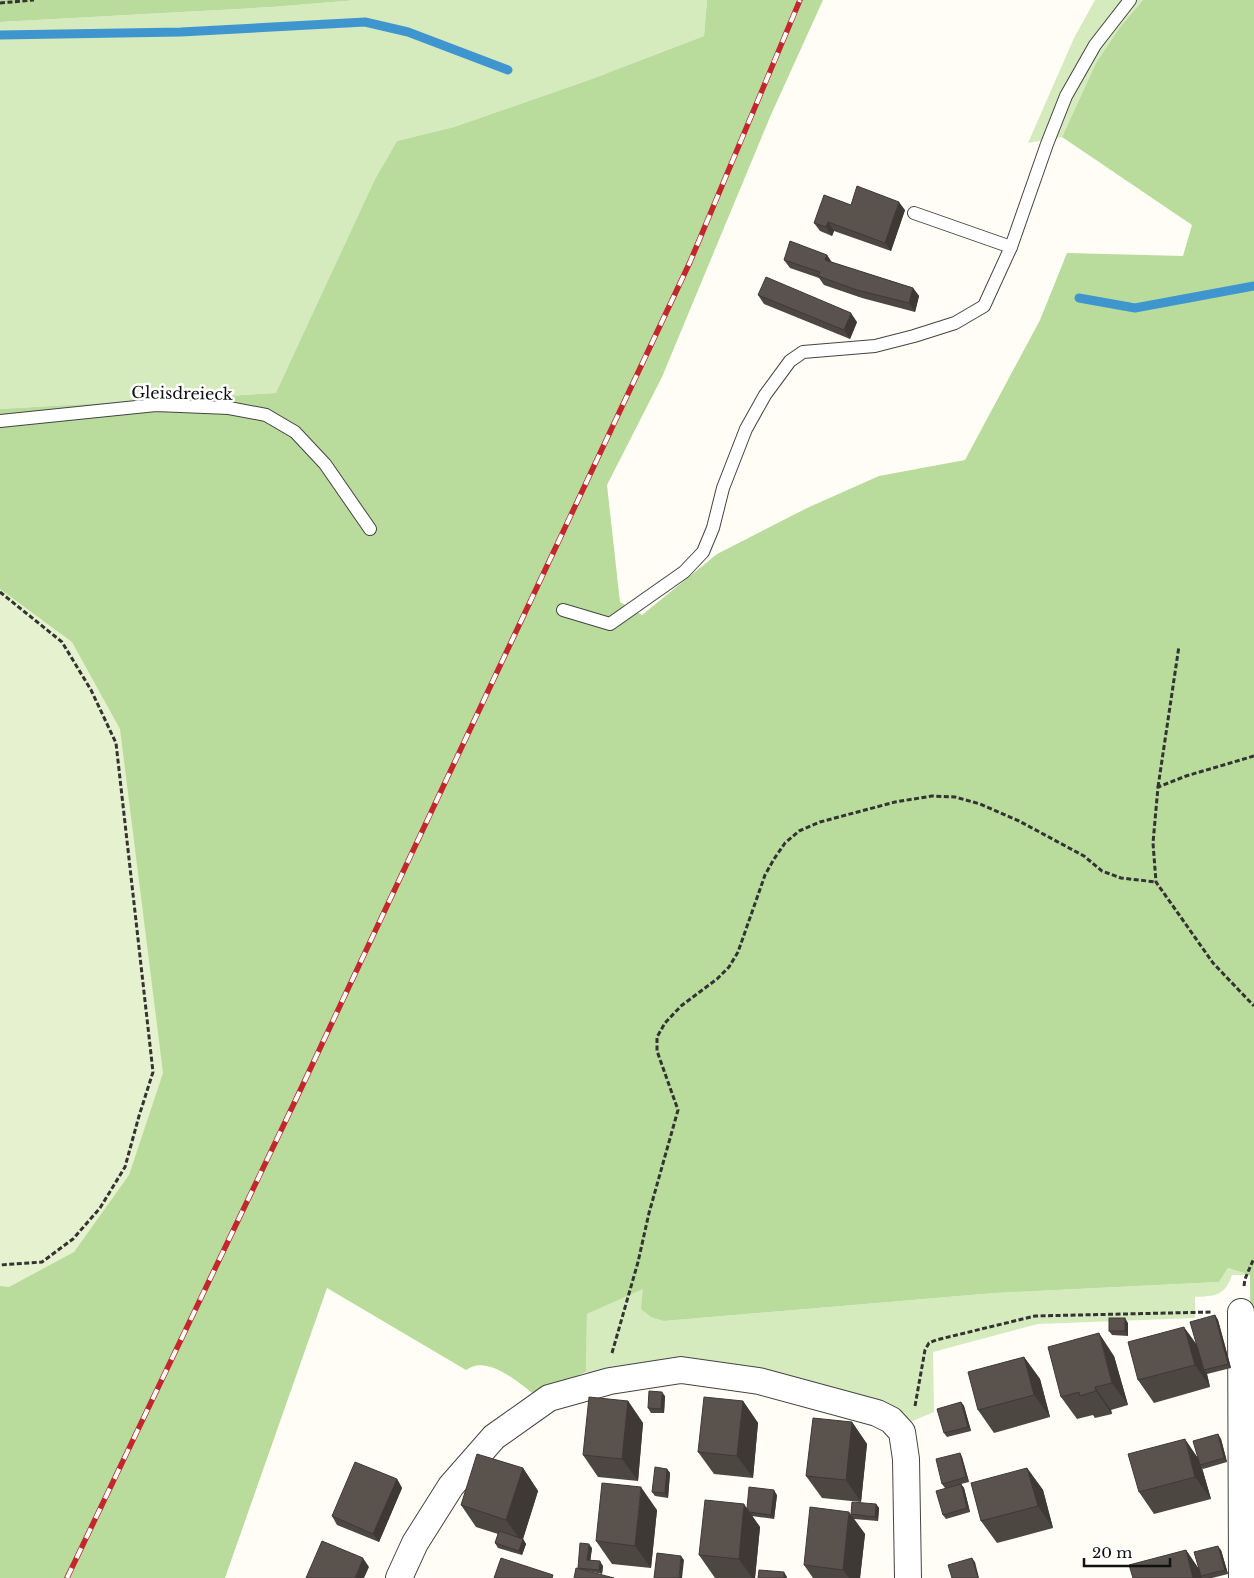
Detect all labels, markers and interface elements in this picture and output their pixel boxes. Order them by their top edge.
street label: Gleisdreieck [131,382,233,404]
scale bar [1084,1536,1170,1568]
text: 20 m [1092,1543,1132,1562]

